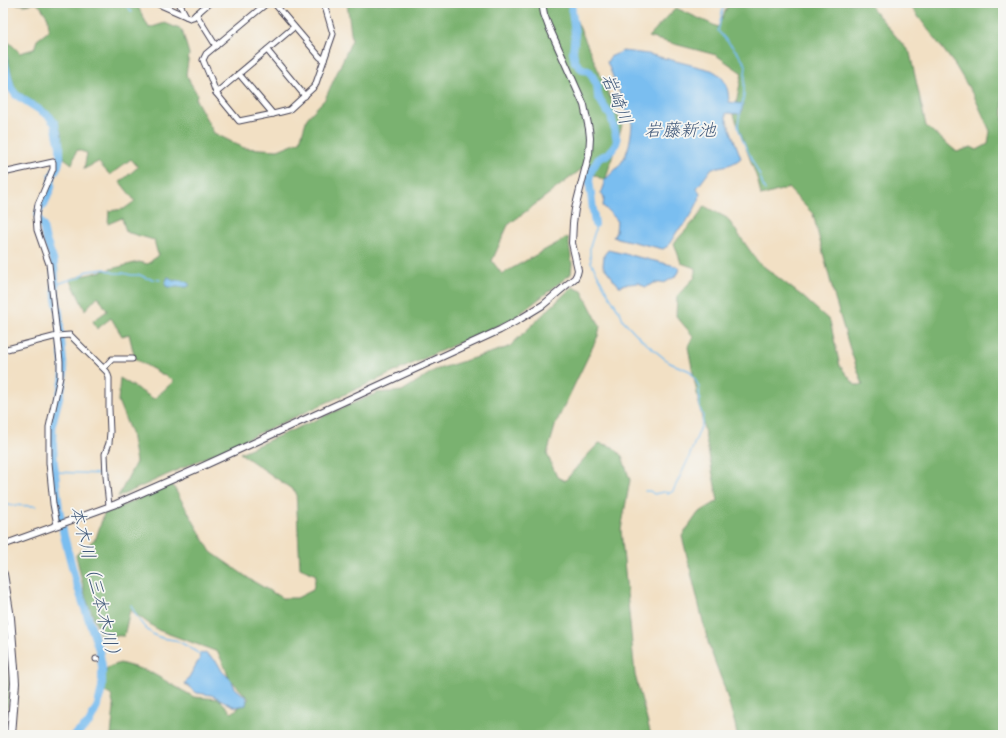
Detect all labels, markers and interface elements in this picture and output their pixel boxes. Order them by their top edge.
water label: 岩崎川 [597,70,637,128]
water label: 岩藤新池 [644,119,717,141]
water label: 本木川（三本木川） [66,504,126,666]

